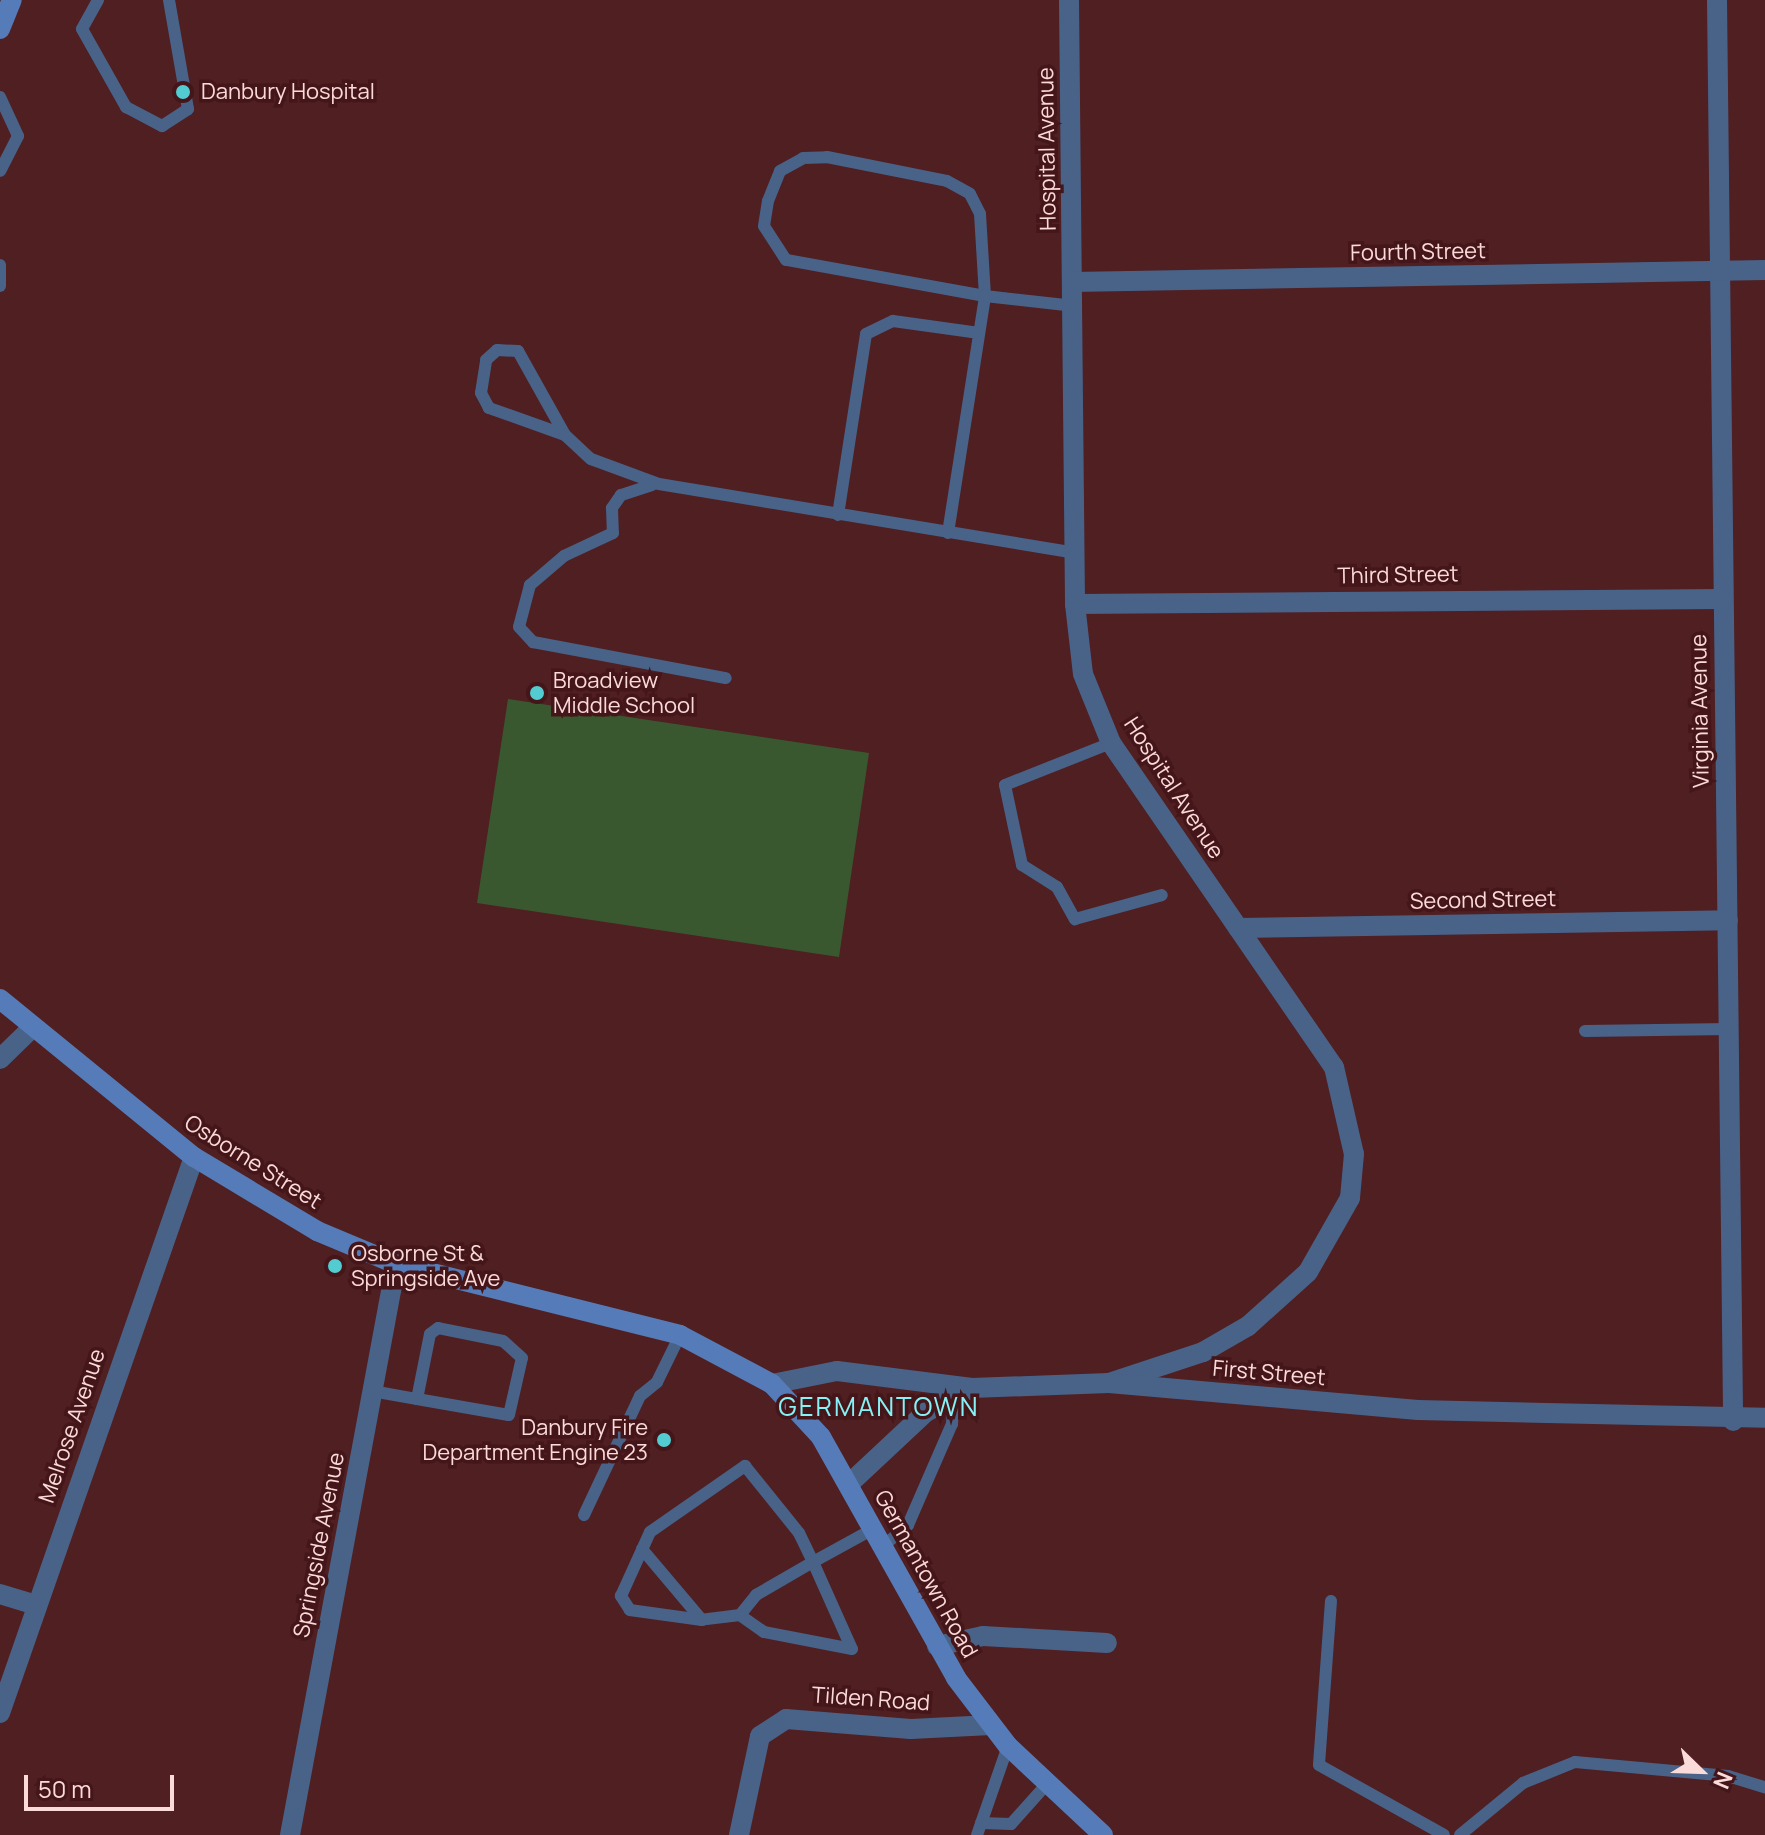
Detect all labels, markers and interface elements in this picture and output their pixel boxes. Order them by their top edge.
street label: Hospital Avenue [1032,67,1062,231]
place label: Danbury Hospital [201,79,375,105]
marker: Danbury Hospital [172,81,194,103]
street label: Fourth Street [1350,238,1486,266]
street label: Third Street [1337,561,1459,589]
street label: Virginia Avenue [1685,634,1715,788]
place label: Broadview Middle School [553,667,695,718]
marker: Broadview Middle School [528,684,546,702]
street label: Hospital Avenue [1118,712,1230,864]
street label: Second Street [1410,886,1556,914]
street label: Osborne Street [180,1109,326,1215]
place label: Osborne St & Springside Ave [351,1240,500,1292]
marker: Osborne St & Springside Ave [326,1257,344,1275]
street label: Melrose Avenue [33,1345,111,1507]
street label: First Street [1212,1355,1326,1391]
district label: GERMANTOWN [778,1391,980,1423]
place label: Danbury Fire Department Engine 23 [423,1414,648,1466]
marker: Danbury Fire Department Engine 23 [655,1431,673,1449]
street label: Springside Avenue [288,1450,350,1640]
street label: Germantown Road [869,1486,983,1662]
street label: Tilden Road [811,1682,931,1716]
north arrow [1661,1731,1741,1811]
scale bar [28,1759,178,1809]
text: N [1706,1767,1740,1794]
text: 50 m [38,1772,92,1805]

